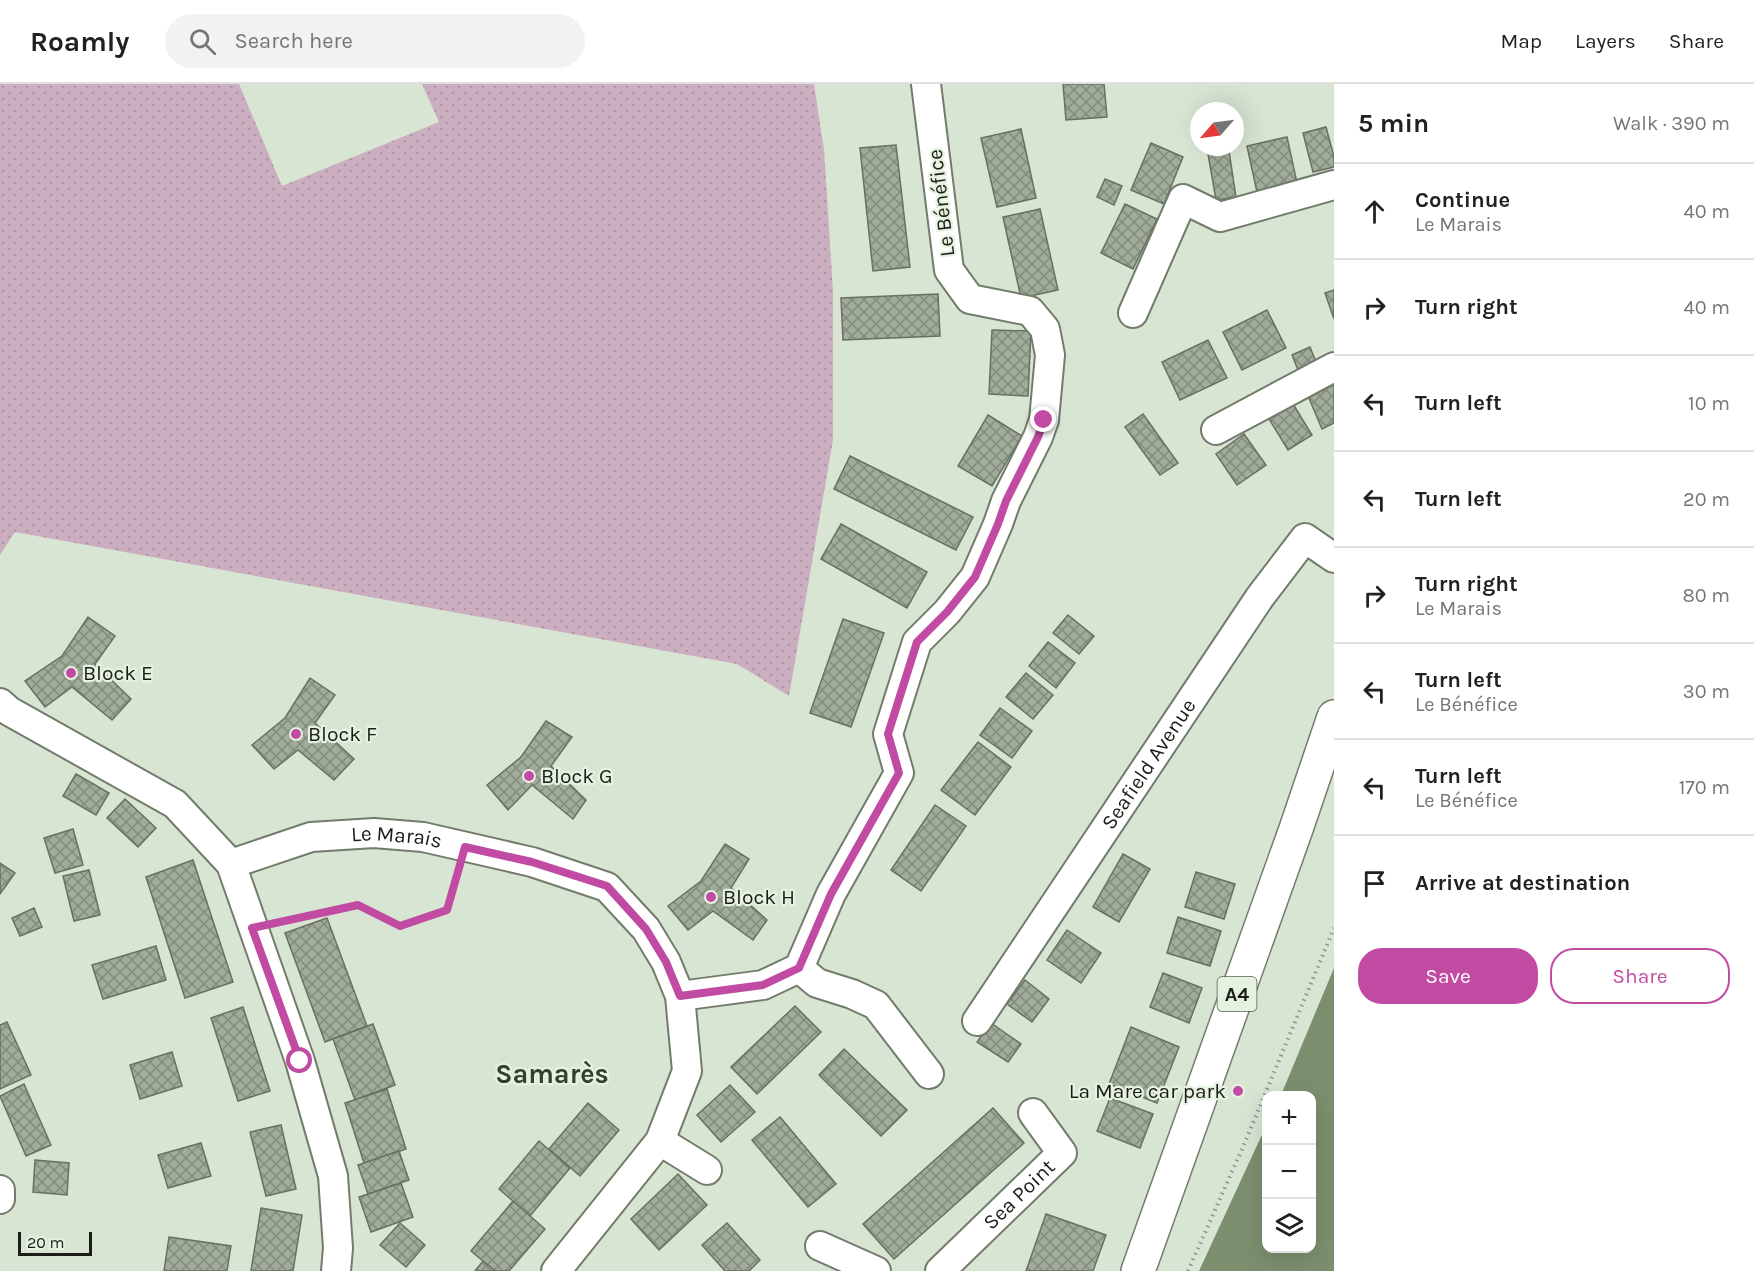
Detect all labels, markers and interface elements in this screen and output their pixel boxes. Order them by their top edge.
search box [165,14,585,68]
text: Roamly [30,25,129,58]
icon: search [186,25,219,58]
text: Search here [234,28,353,54]
text: Map [1500,29,1542,53]
text: Layers [1575,29,1636,53]
text: Share [1669,29,1724,53]
north arrow [1190,102,1244,156]
text: 5 min [1358,108,1429,139]
text: Walk · 390 m [1613,112,1730,135]
street label: Le Bénéfice [923,148,959,258]
text: Continue [1415,187,1510,213]
icon: ahead [1358,195,1391,228]
text: 40 m [1684,200,1730,223]
text: Le Marais [1415,213,1502,236]
icon: right [1358,291,1391,324]
text: Turn right [1415,294,1518,320]
text: 40 m [1684,296,1730,319]
icon: left [1358,387,1391,420]
text: Turn left [1415,390,1502,416]
text: 10 m [1688,392,1730,415]
route end [1030,406,1056,432]
icon: left [1358,483,1391,516]
text: Turn left [1415,486,1502,512]
text: 20 m [1683,488,1730,511]
text: Turn right [1415,571,1518,597]
icon: right [1358,579,1391,612]
text: 80 m [1682,584,1730,607]
text: Le Marais [1415,597,1502,620]
place label: Block E [83,661,153,685]
marker: Block E [64,666,78,680]
text: Turn left [1415,667,1502,693]
icon: left [1358,675,1391,708]
text: 30 m [1683,680,1730,703]
text: Le Bénéfice [1415,693,1518,716]
street label: Seafield Avenue [1096,694,1201,834]
place label: Block F [308,722,377,746]
marker: Block F [289,727,303,741]
text: Turn left [1415,763,1502,789]
place label: Block G [541,764,613,788]
marker: Block G [522,769,536,783]
icon: left [1358,771,1391,804]
text: 170 m [1679,776,1730,799]
text: Le Bénéfice [1415,789,1518,812]
street label: Le Marais [350,821,445,853]
icon: arrive [1358,867,1391,900]
text: Arrive at destination [1415,870,1630,896]
place label: Block H [723,885,795,909]
marker: Block H [704,890,718,904]
button: Save [1358,948,1538,1004]
button: Share [1550,948,1730,1004]
road number: A4 [1218,977,1256,1011]
route start [286,1047,312,1073]
district label: Samarès [495,1058,609,1090]
place label: La Mare car park [1069,1079,1226,1103]
marker: La Mare car park [1231,1084,1245,1098]
map controls [1262,1091,1316,1253]
button: + [1262,1091,1316,1145]
button: − [1262,1145,1316,1199]
street label: Sea Point [978,1155,1060,1234]
button: layers [1262,1199,1316,1253]
scale bar [18,1229,92,1256]
text: 20 m [27,1233,65,1252]

